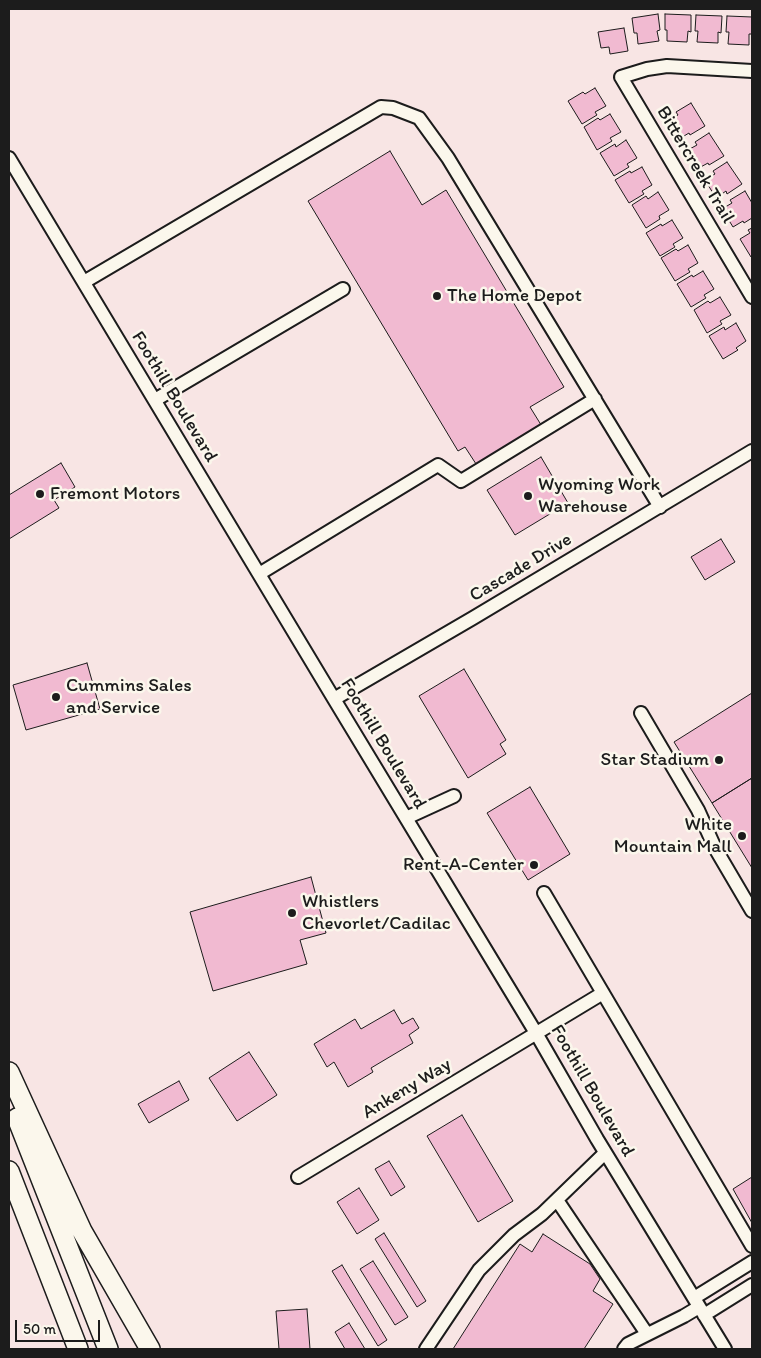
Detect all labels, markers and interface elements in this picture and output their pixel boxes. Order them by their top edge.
street label: Bittercreek Trail [651,102,739,228]
place label: The Home Depot [447,285,582,307]
marker: The Home Depot [431,290,443,302]
street label: Foothill Boulevard [126,327,222,467]
place label: Wyoming Work Warehouse [538,474,660,518]
place label: Fremont Motors [50,483,180,505]
marker: Fremont Motors [34,488,46,500]
marker: Wyoming Work Warehouse [522,490,534,502]
street label: Cascade Drive [466,529,576,607]
street label: Foothill Boulevard [335,674,431,814]
place label: Cummins Sales and Service [66,675,192,719]
marker: Cummins Sales and Service [50,691,62,703]
place label: Star Stadium [601,749,709,771]
marker: Star Stadium [713,754,725,766]
place label: White Mountain Mall [614,814,732,858]
marker: White Mountain Mall [736,830,748,842]
place label: Rent-A-Center [403,854,524,876]
marker: Rent-A-Center [528,859,540,871]
place label: Whistlers Chevorlet/Cadilac [302,891,451,935]
marker: Whistlers Chevorlet/Cadilac [286,907,298,919]
street label: Foothill Boulevard [545,1021,639,1161]
street label: Ankeny Way [358,1054,456,1124]
scale bar [18,1310,102,1342]
text: 50 m [23,1320,56,1338]

